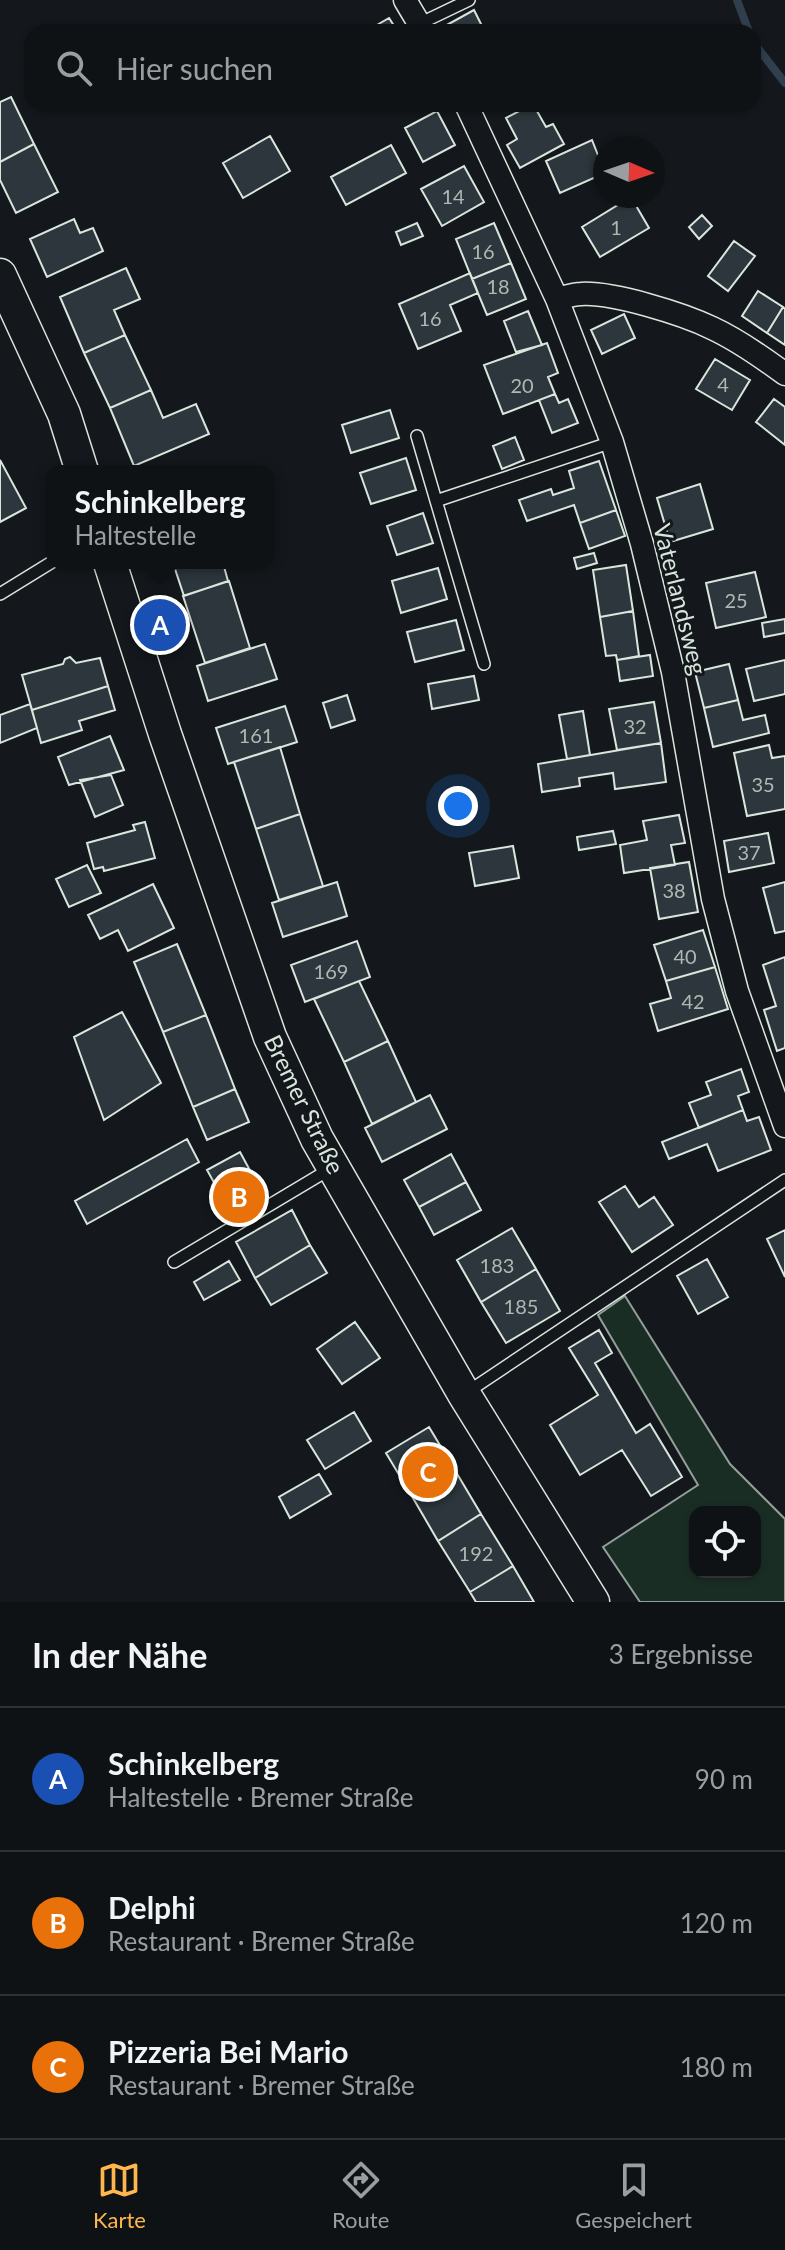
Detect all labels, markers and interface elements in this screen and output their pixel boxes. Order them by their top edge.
search box [24,24,761,112]
icon: search [52,46,96,90]
text: Hier suchen [116,50,273,86]
north arrow [593,136,665,208]
house number: 14 [441,184,465,208]
house number: 1 [610,215,622,239]
house number: 16 [471,239,495,263]
house number: 18 [486,274,510,298]
house number: 16 [418,306,442,330]
house number: 4 [717,372,729,396]
house number: 20 [510,373,534,397]
popup [46,465,274,569]
text: Schinkelberg [75,483,245,519]
text: Haltestelle [75,519,196,551]
street label: Vaterlandsweg [648,520,714,678]
house number: 25 [724,588,748,612]
pin: A [134,595,186,655]
house number: 32 [623,714,647,738]
house number: 161 [239,723,273,747]
house number: 35 [751,772,775,796]
your location [438,786,478,826]
house number: 37 [737,840,761,864]
house number: 38 [662,878,686,902]
house number: 40 [673,944,697,968]
house number: 169 [314,959,348,983]
house number: 42 [681,989,705,1013]
street label: Bremer Straße [259,1030,351,1178]
pin: B [213,1167,265,1227]
house number: 183 [480,1253,514,1277]
house number: 185 [504,1294,538,1318]
pin: C [402,1442,454,1502]
map controls [689,1506,761,1578]
button: locate [689,1506,761,1578]
house number: 192 [459,1541,493,1565]
text: In der Nähe [32,1634,207,1675]
text: 3 Ergebnisse [609,1638,753,1670]
text: Schinkelberg [108,1745,279,1781]
text: A [49,1763,67,1795]
text: 90 m [695,1763,753,1795]
text: Haltestelle · Bremer Straße [108,1781,414,1813]
text: Delphi [108,1889,196,1925]
text: B [49,1907,67,1939]
text: 120 m [680,1907,753,1939]
text: Restaurant · Bremer Straße [108,1925,415,1957]
text: Pizzeria Bei Mario [108,2033,349,2069]
text: C [49,2051,67,2083]
text: 180 m [680,2051,753,2083]
text: Restaurant · Bremer Straße [108,2069,415,2101]
tab: Karte [93,2158,146,2233]
tab: Route [332,2158,389,2233]
tab: Gespeichert [575,2158,692,2233]

